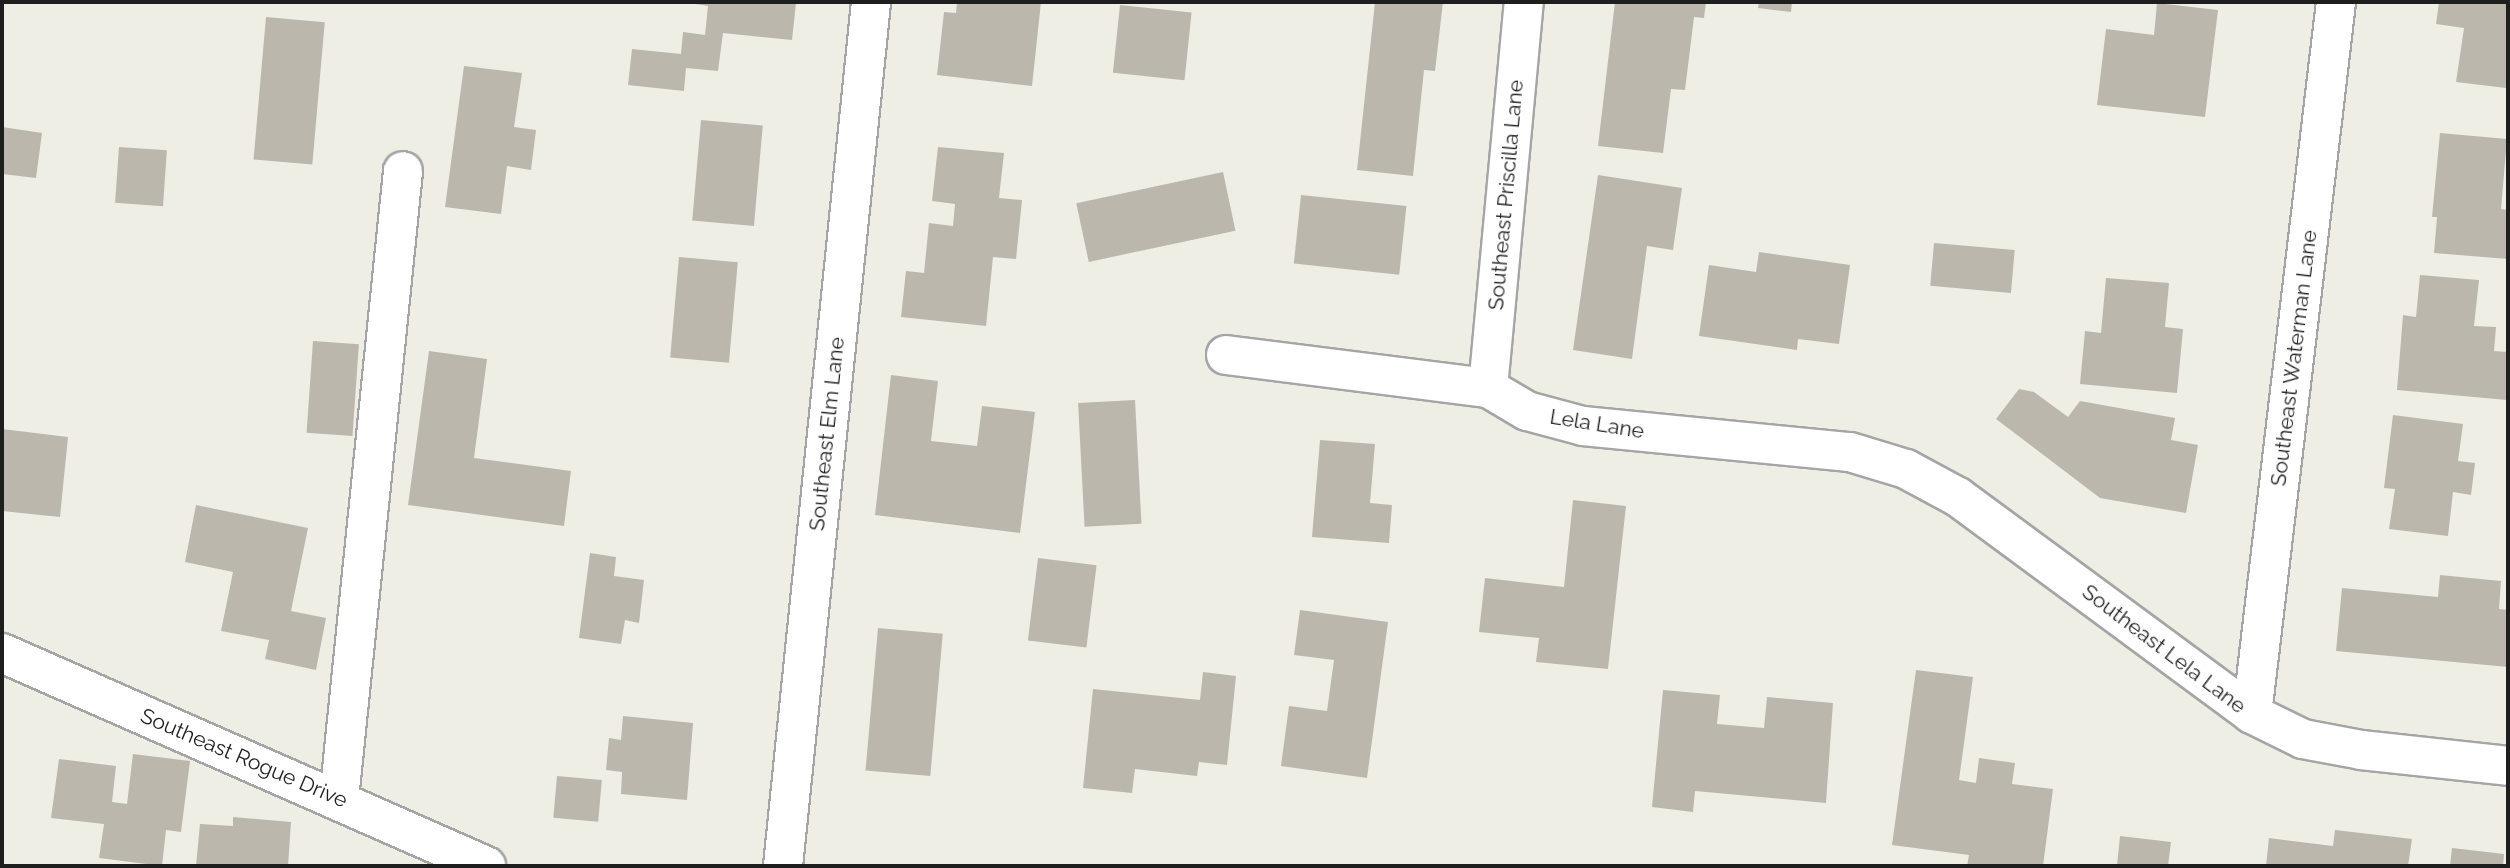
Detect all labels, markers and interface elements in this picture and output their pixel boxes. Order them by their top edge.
street label: Southeast Priscilla Lane [1483,79,1529,311]
street label: Southeast Waterman Lane [2266,228,2322,488]
street label: Southeast Elm Lane [804,336,850,532]
street label: Lela Lane [1548,404,1646,444]
street label: Southeast Lela Lane [2077,579,2251,719]
street label: Southeast Rogue Drive [137,703,351,813]

